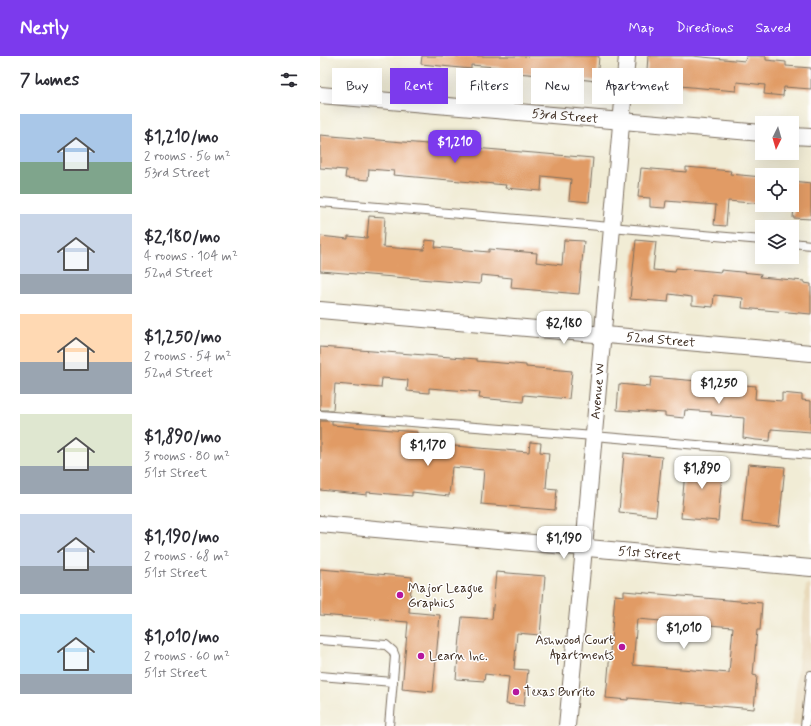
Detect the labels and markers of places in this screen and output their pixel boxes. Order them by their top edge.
pin: $1,210 [422,130,488,164]
pin: $2,180 [531,311,597,345]
pin: $1,250 [686,371,752,405]
pin: $1,170 [395,433,461,467]
pin: $1,890 [669,456,735,490]
pin: $1,190 [531,526,597,560]
place label: Major League Graphics [408,580,484,612]
marker: Major League Graphics [395,590,405,600]
pin: $1,010 [651,616,717,650]
place label: Ashwood Court Apartments [535,632,614,665]
marker: Ashwood Court Apartments [617,642,627,652]
place label: Learn Inc. [429,648,488,665]
marker: Learn Inc. [416,651,426,661]
place label: Texas Burrito [524,684,596,701]
marker: Texas Burrito [511,687,521,697]

